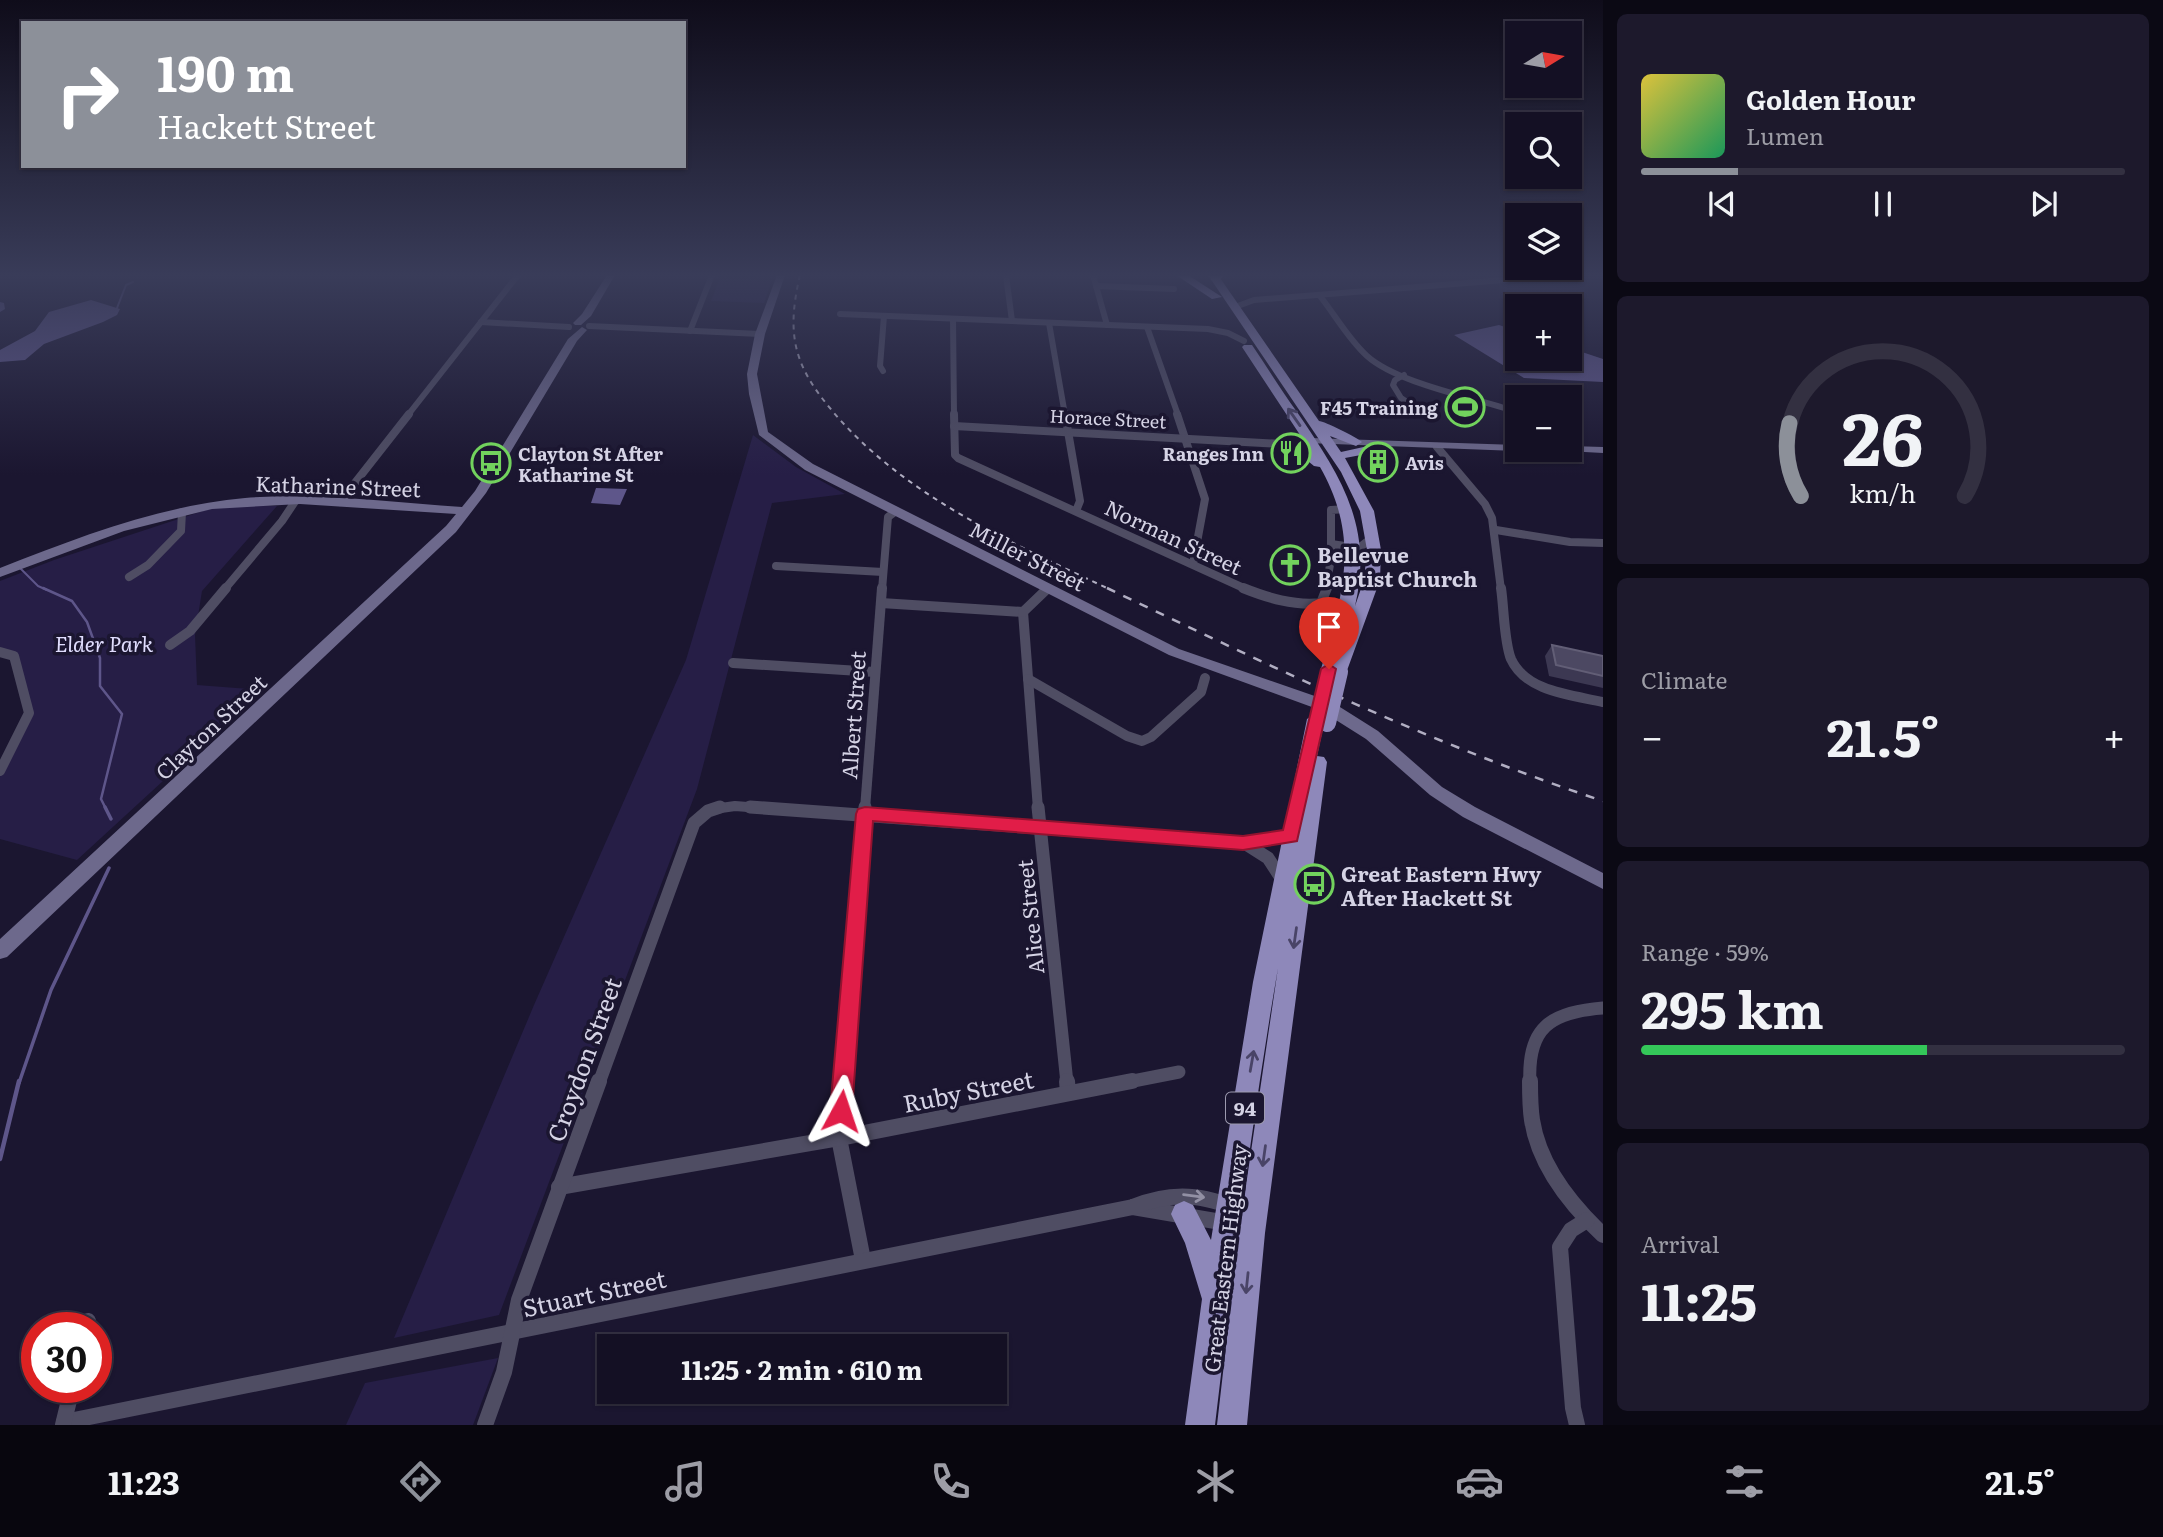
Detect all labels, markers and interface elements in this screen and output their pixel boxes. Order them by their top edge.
north arrow [1505,21,1582,98]
map controls [1505,21,1582,462]
text: 190 m [157,34,294,107]
icon: right [42,49,133,140]
text: Golden Hour [1746,79,1915,118]
text: Hackett Street [157,101,376,149]
button: search [1505,112,1582,189]
text: Lumen [1746,118,1824,152]
icon: previous [1703,185,1741,223]
icon: pause [1864,185,1902,223]
icon: next [2025,185,2063,223]
button: layers [1505,203,1582,280]
button: + [1505,294,1582,371]
text: 26 [1842,381,1924,489]
button: − [1505,385,1582,462]
sports icon: F45 Training [1444,386,1486,428]
place label: F45 Training [1320,394,1439,421]
street label: Horace Street [1049,401,1168,435]
one-way arrow [1287,408,1301,427]
restaurant icon: Ranges Inn [1270,432,1312,474]
place label: Clayton St After Katharine St [518,440,663,488]
place label: Ranges Inn [1163,440,1264,467]
building icon: Avis [1357,441,1399,483]
bus stop icon: Clayton St After Katharine St [470,442,512,484]
place label: Avis [1405,449,1444,476]
street label: Katharine Street [255,467,422,503]
text: km/h [1850,474,1916,511]
street label: Norman Street [1100,491,1248,582]
street label: Miller Street [965,512,1092,598]
place label: Bellevue Baptist Church [1317,538,1478,593]
church icon: Bellevue Baptist Church [1269,544,1311,586]
pin [1299,597,1359,669]
icon: arrive [1310,608,1348,646]
park label: Elder Park [55,627,154,658]
street label: Albert Street [832,649,872,780]
text: Climate [1641,662,1727,696]
street label: Clayton Street [147,666,273,786]
text: 21.5° [1826,696,1940,773]
text: − [1641,706,1663,763]
text: + [2103,706,2125,763]
place label: Great Eastern Hwy After Hackett St [1341,857,1541,912]
street label: Alice Street [1008,858,1050,976]
bus stop icon: Great Eastern Hwy After Hackett St [1293,863,1335,905]
one-way arrow [1288,926,1301,949]
text: Range · 59% [1641,934,1769,968]
text: 295 km [1641,968,1824,1045]
street label: Croydon Street [537,972,629,1146]
one-way arrow [1246,1050,1259,1073]
street label: Ruby Street [900,1060,1037,1120]
position arrow [804,1074,878,1148]
road number: 94 [1226,1092,1264,1124]
street label: Great Eastern Highway [1195,1141,1254,1374]
one-way arrow [1257,1144,1270,1167]
one-way arrow [1182,1190,1205,1203]
text: Arrival [1641,1226,1720,1260]
street label: Stuart Street [519,1260,669,1324]
text: 11:25 [1641,1260,1757,1337]
one-way arrow [1240,1271,1253,1294]
speed limit sign: 30 [21,1312,112,1403]
text: 11:25 · 2 min · 610 m [681,1349,923,1388]
text: 11:23 [108,1457,180,1505]
icon: directions [396,1457,445,1506]
icon: music [661,1457,710,1506]
icon: phone [926,1457,975,1506]
icon: climate [1191,1457,1240,1506]
icon: car [1455,1457,1504,1506]
icon: filters [1720,1457,1769,1506]
text: 21.5° [1985,1457,2055,1505]

